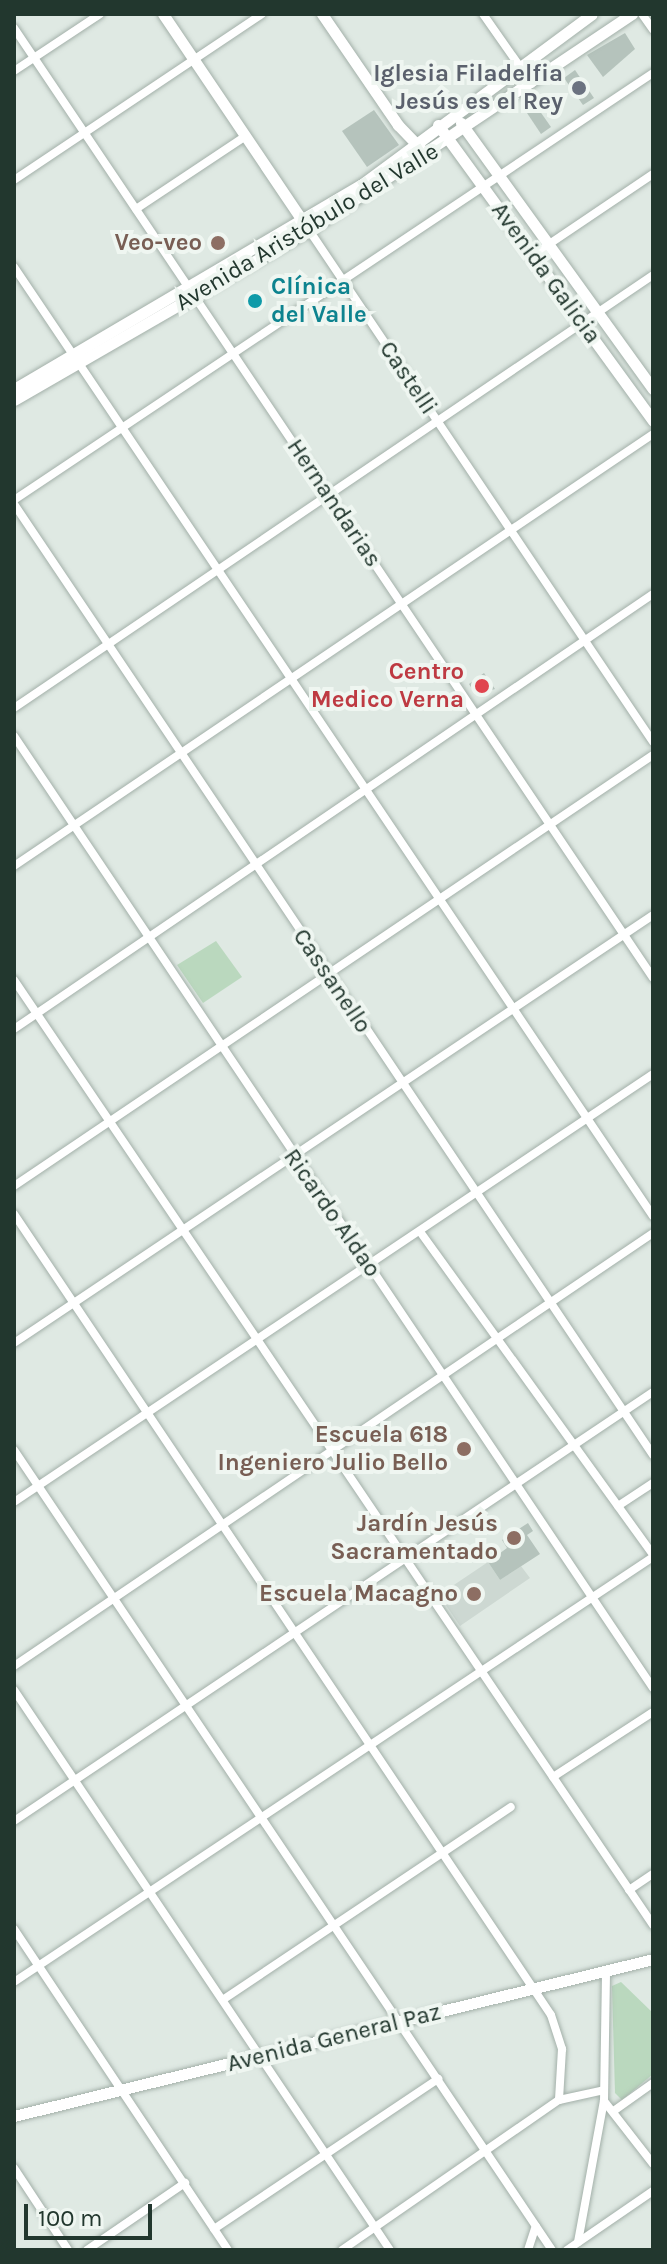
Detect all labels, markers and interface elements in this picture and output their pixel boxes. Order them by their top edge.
place label: Iglesia Filadelfia Jesús es el Rey [373,60,563,116]
marker: Iglesia Filadelfia Jesús es el Rey [570,79,588,97]
street label: Avenida Aristóbulo del Valle [170,137,444,317]
street label: Avenida Galicia [485,197,607,349]
place label: Veo-veo [114,229,202,257]
marker: Veo-veo [209,234,227,252]
place label: Clínica del Valle [271,273,367,329]
marker: Clínica del Valle [246,292,264,310]
street label: Castelli [373,336,443,420]
street label: Hernandarias [281,433,387,573]
place label: Centro Medico Verna [311,658,464,714]
marker: Centro Medico Verna [471,675,493,697]
street label: Cassanello [287,923,377,1039]
street label: Ricardo Aldao [277,1143,387,1283]
place label: Escuela 618 Ingeniero Julio Bello [217,1421,448,1477]
marker: Escuela 618 Ingeniero Julio Bello [455,1440,473,1458]
place label: Jardín Jesús Sacramentado [330,1510,498,1566]
marker: Jardín Jesús Sacramentado [505,1529,523,1547]
place label: Escuela Macagno [259,1580,458,1608]
marker: Escuela Macagno [465,1585,483,1603]
street label: Avenida General Paz [224,1998,444,2078]
scale bar [28,2188,156,2238]
text: 100 m [38,2204,103,2232]

